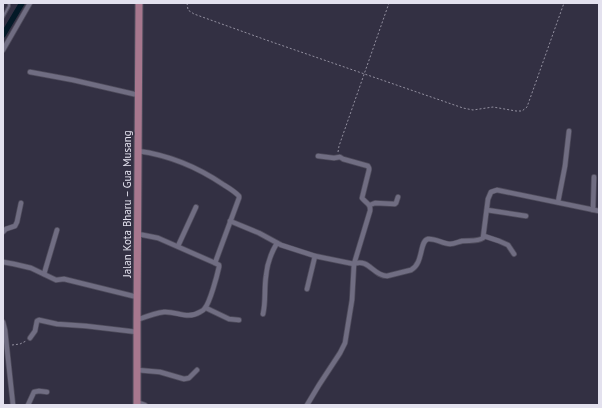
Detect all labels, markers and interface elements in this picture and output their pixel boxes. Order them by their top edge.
street label: Jalan Kota Bharu – Gua Musang [120,130,134,279]

